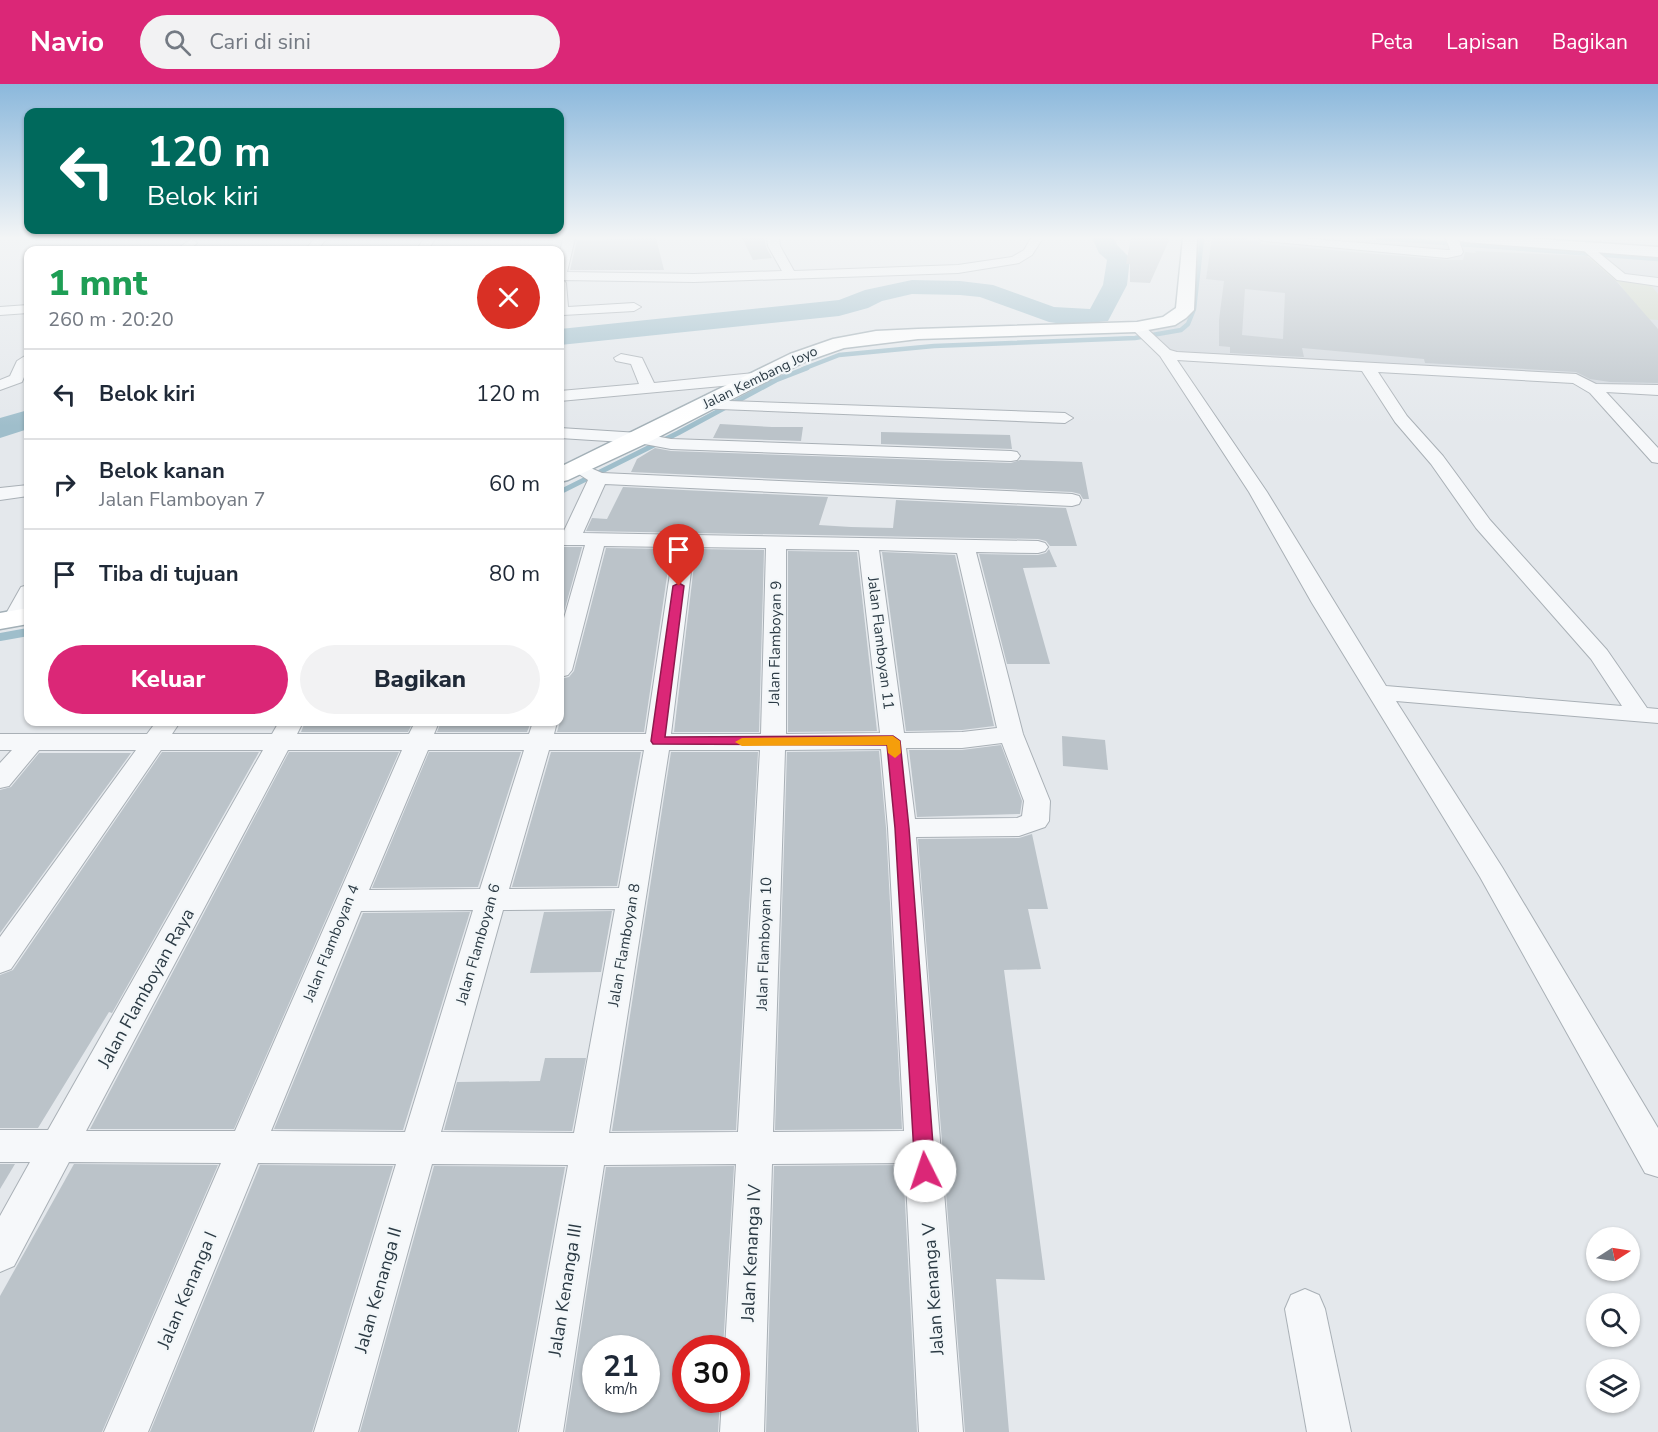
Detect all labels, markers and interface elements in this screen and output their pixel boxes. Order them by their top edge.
search box [140,15,560,69]
text: Navio [30,23,104,61]
icon: search [161,26,194,59]
text: Cari di sini [209,27,311,57]
text: Peta [1371,28,1413,56]
text: Lapisan [1446,28,1519,56]
text: Bagikan [1552,28,1628,56]
text: 120 m [147,124,271,181]
icon: left [48,132,126,210]
text: Belok kiri [147,178,259,215]
text: 1 mnt [48,259,148,308]
button: close [477,266,540,329]
text: 260 m · 20:20 [48,306,174,333]
street label: Jalan Kembang Joyo [699,341,821,414]
icon: left [48,378,81,411]
text: Belok kiri [99,379,195,409]
text: 120 m [476,379,540,409]
text: Belok kanan [99,456,225,486]
icon: right [48,468,81,501]
text: 60 m [489,469,540,499]
text: Jalan Flamboyan 7 [99,486,266,513]
pin [653,524,704,586]
icon: arrive [662,533,695,566]
icon: arrive [48,558,81,591]
text: Tiba di tujuan [99,559,239,589]
text: 80 m [489,559,540,589]
street label: Jalan Flamboyan 11 [863,574,899,711]
street label: Jalan Flamboyan 9 [764,580,786,707]
button: Keluar [48,645,288,714]
button: Bagikan [300,645,540,714]
street label: Jalan Flamboyan 10 [752,877,776,1012]
street label: Jalan Flamboyan 4 [298,881,364,1006]
street label: Jalan Flamboyan 6 [451,881,505,1008]
street label: Jalan Flamboyan 8 [603,882,645,1009]
street label: Jalan Flamboyan Raya [92,904,200,1073]
position arrow [893,1139,957,1203]
street label: Jalan Kenanga IV [735,1183,767,1323]
street label: Jalan Kenanga V [916,1221,950,1357]
street label: Jalan Kenanga III [542,1222,587,1359]
street label: Jalan Kenanga II [348,1224,407,1357]
north arrow [1586,1227,1640,1281]
map controls [1586,1227,1640,1413]
street label: Jalan Kenanga I [151,1228,222,1353]
button: search [1586,1293,1640,1347]
speed limit sign: 30 [672,1335,750,1413]
text: 21 [603,1346,639,1387]
button: layers [1586,1359,1640,1413]
text: km/h [604,1379,638,1399]

